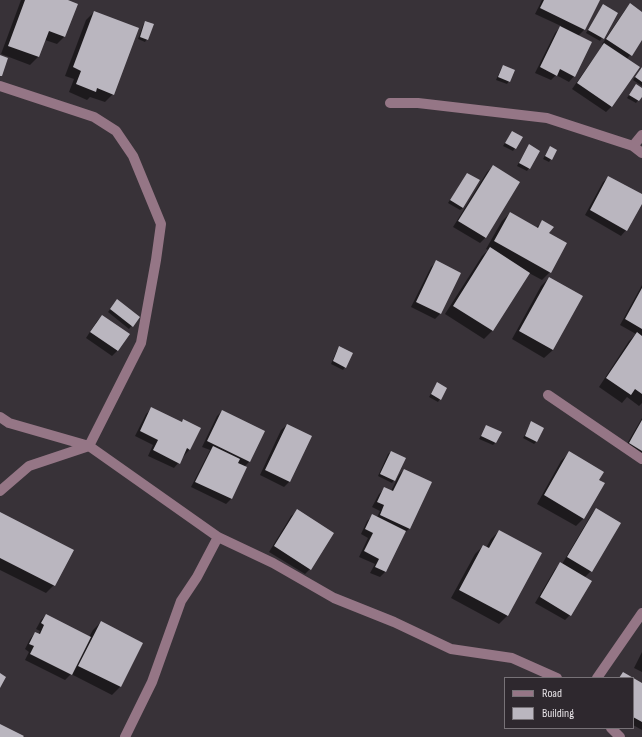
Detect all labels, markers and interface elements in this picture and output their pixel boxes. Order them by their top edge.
legend [504,677,634,729]
text: Road [542,686,562,701]
text: Building [542,706,574,721]

